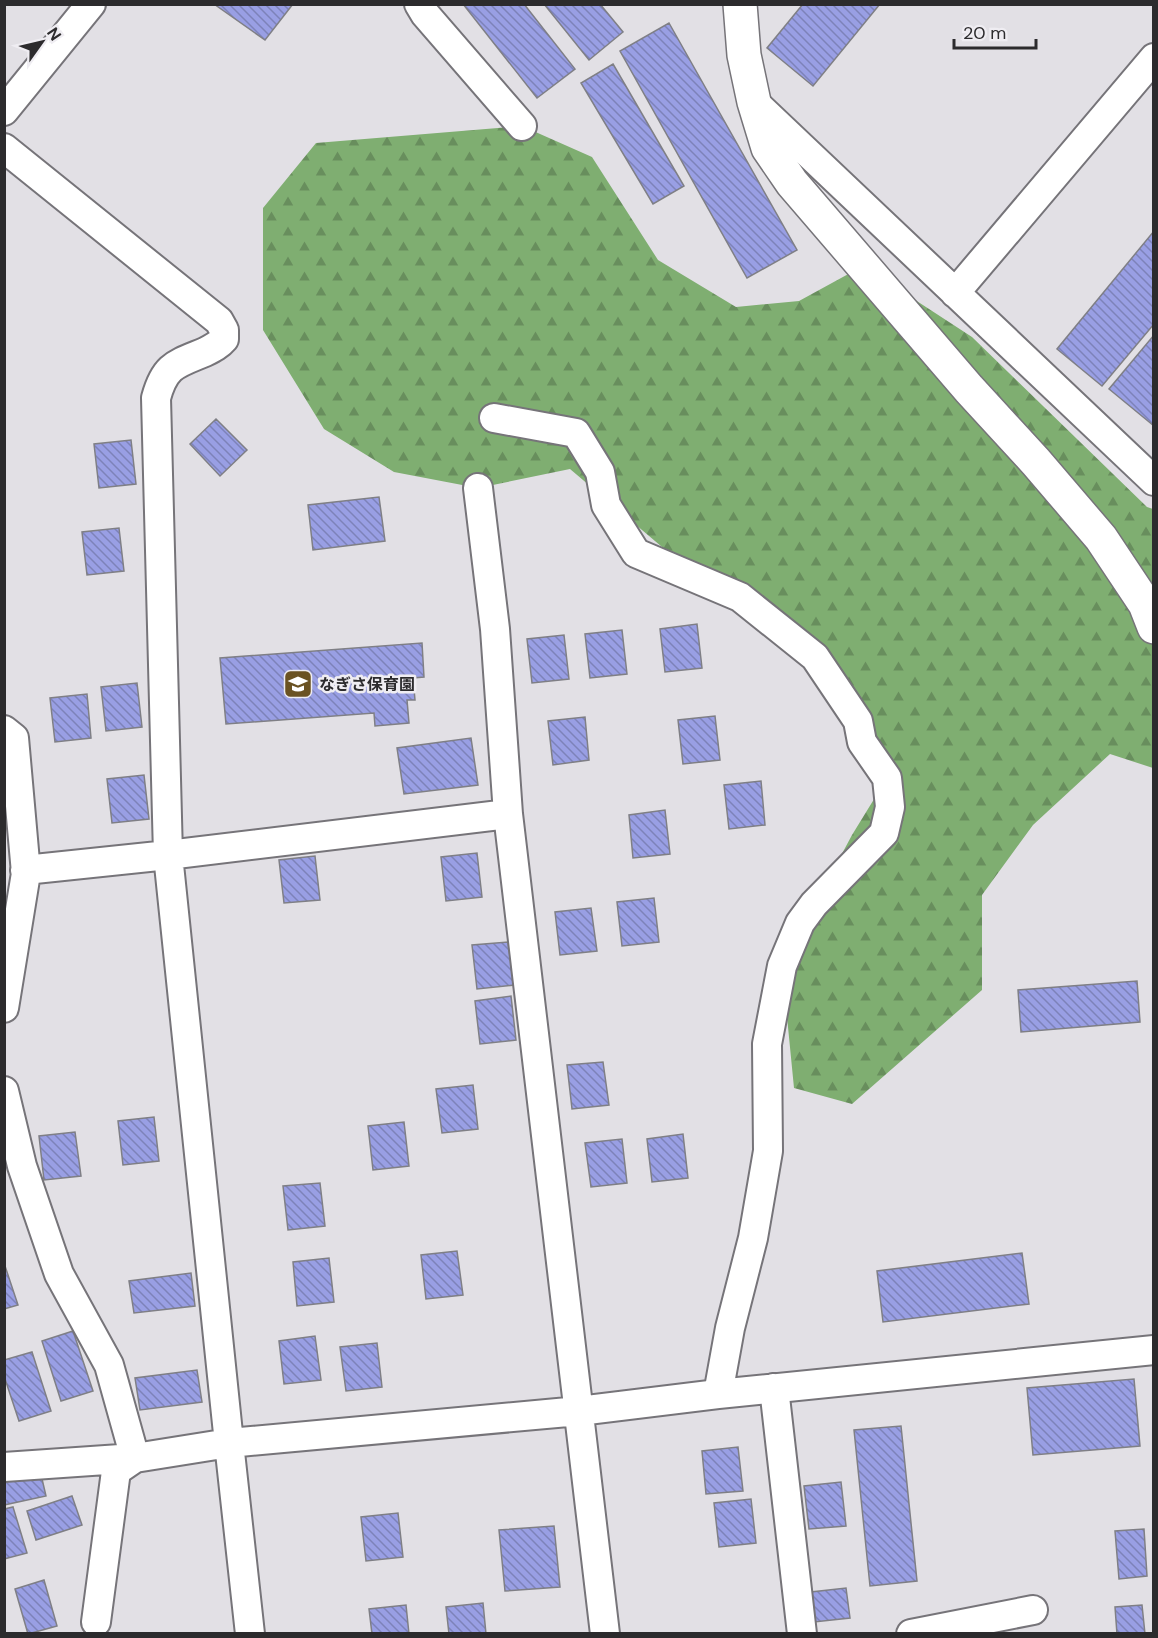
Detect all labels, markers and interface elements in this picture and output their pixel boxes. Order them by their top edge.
north arrow [12,12,72,72]
scale bar [954,12,1036,50]
text: 20 m [963,21,1006,45]
text: N [42,23,66,45]
school or university icon: なぎさ保育園 [282,668,314,700]
place label: なぎさ保育園 [319,674,415,695]

